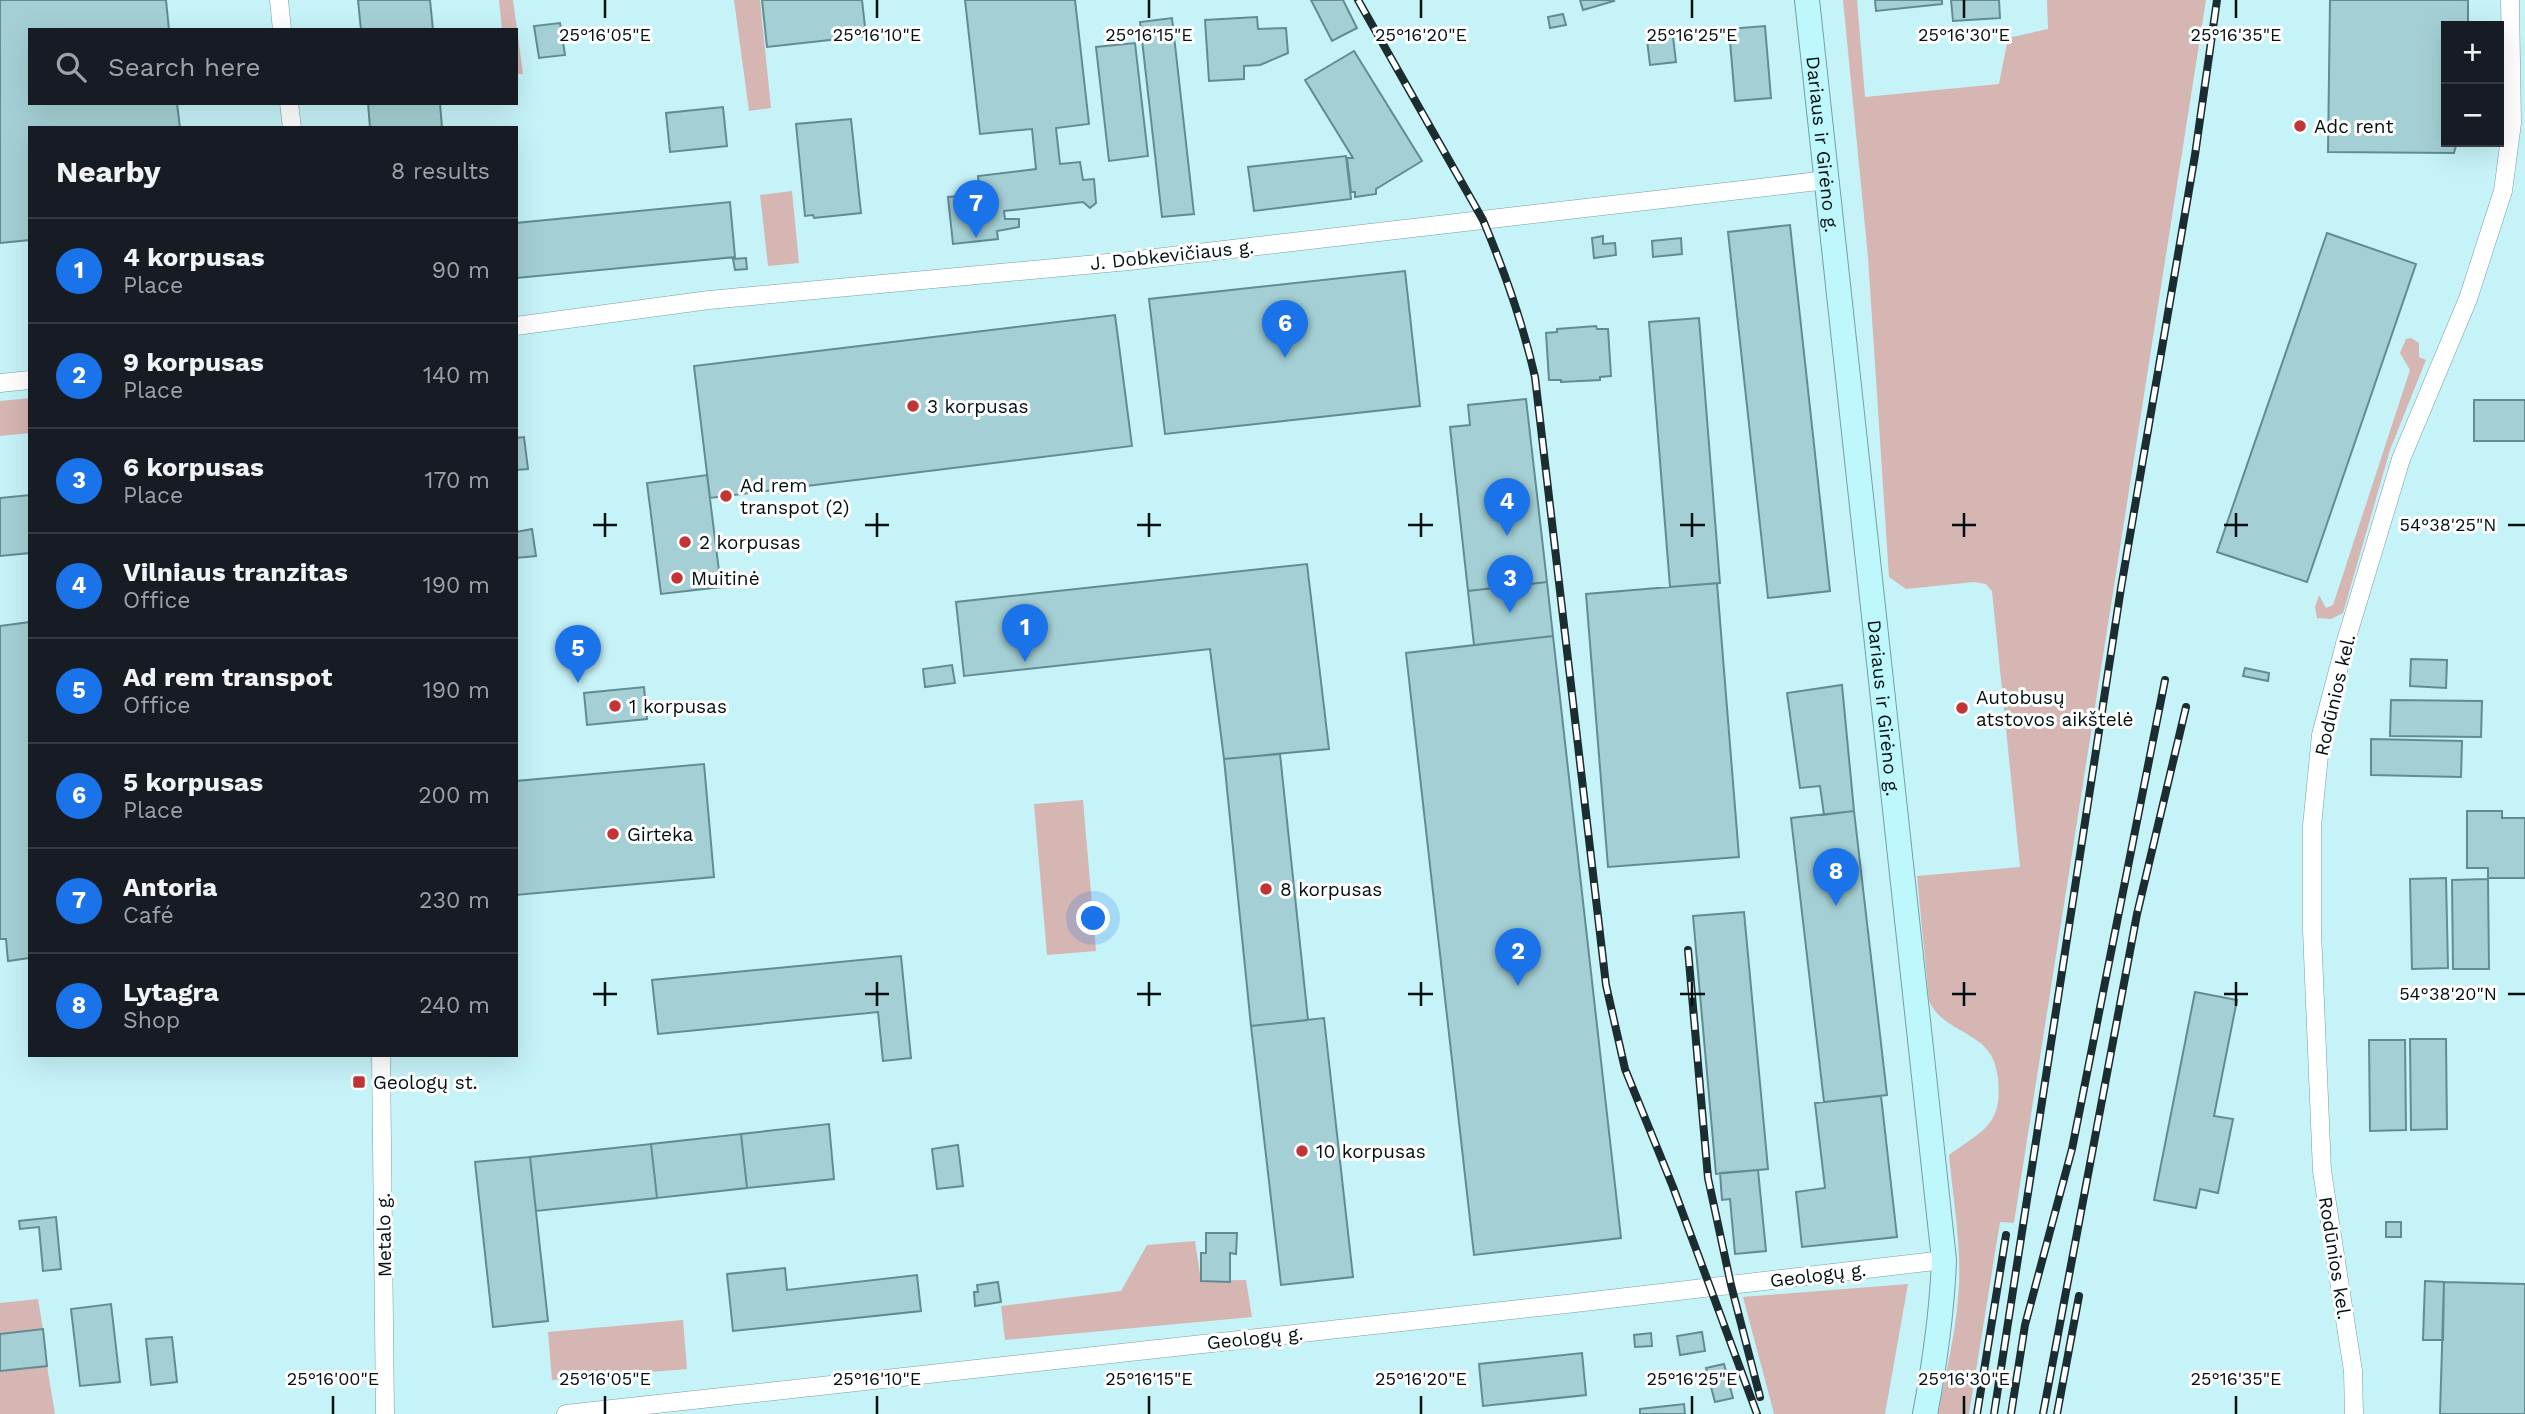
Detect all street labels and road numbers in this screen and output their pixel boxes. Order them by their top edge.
street label: Dariaus ir Girėno g. [1802,55,1844,233]
street label: J. Dobkevičiaus g. [1089,235,1255,275]
street label: Dariaus ir Girėno g. [1863,618,1905,797]
street label: Rodūnios kel. [2310,632,2360,758]
street label: Metalo g. [372,1193,396,1277]
street label: Rodūnios kel. [2314,1195,2356,1321]
street label: Geologų g. [1769,1258,1867,1292]
street label: Geologų g. [1206,1322,1304,1354]

